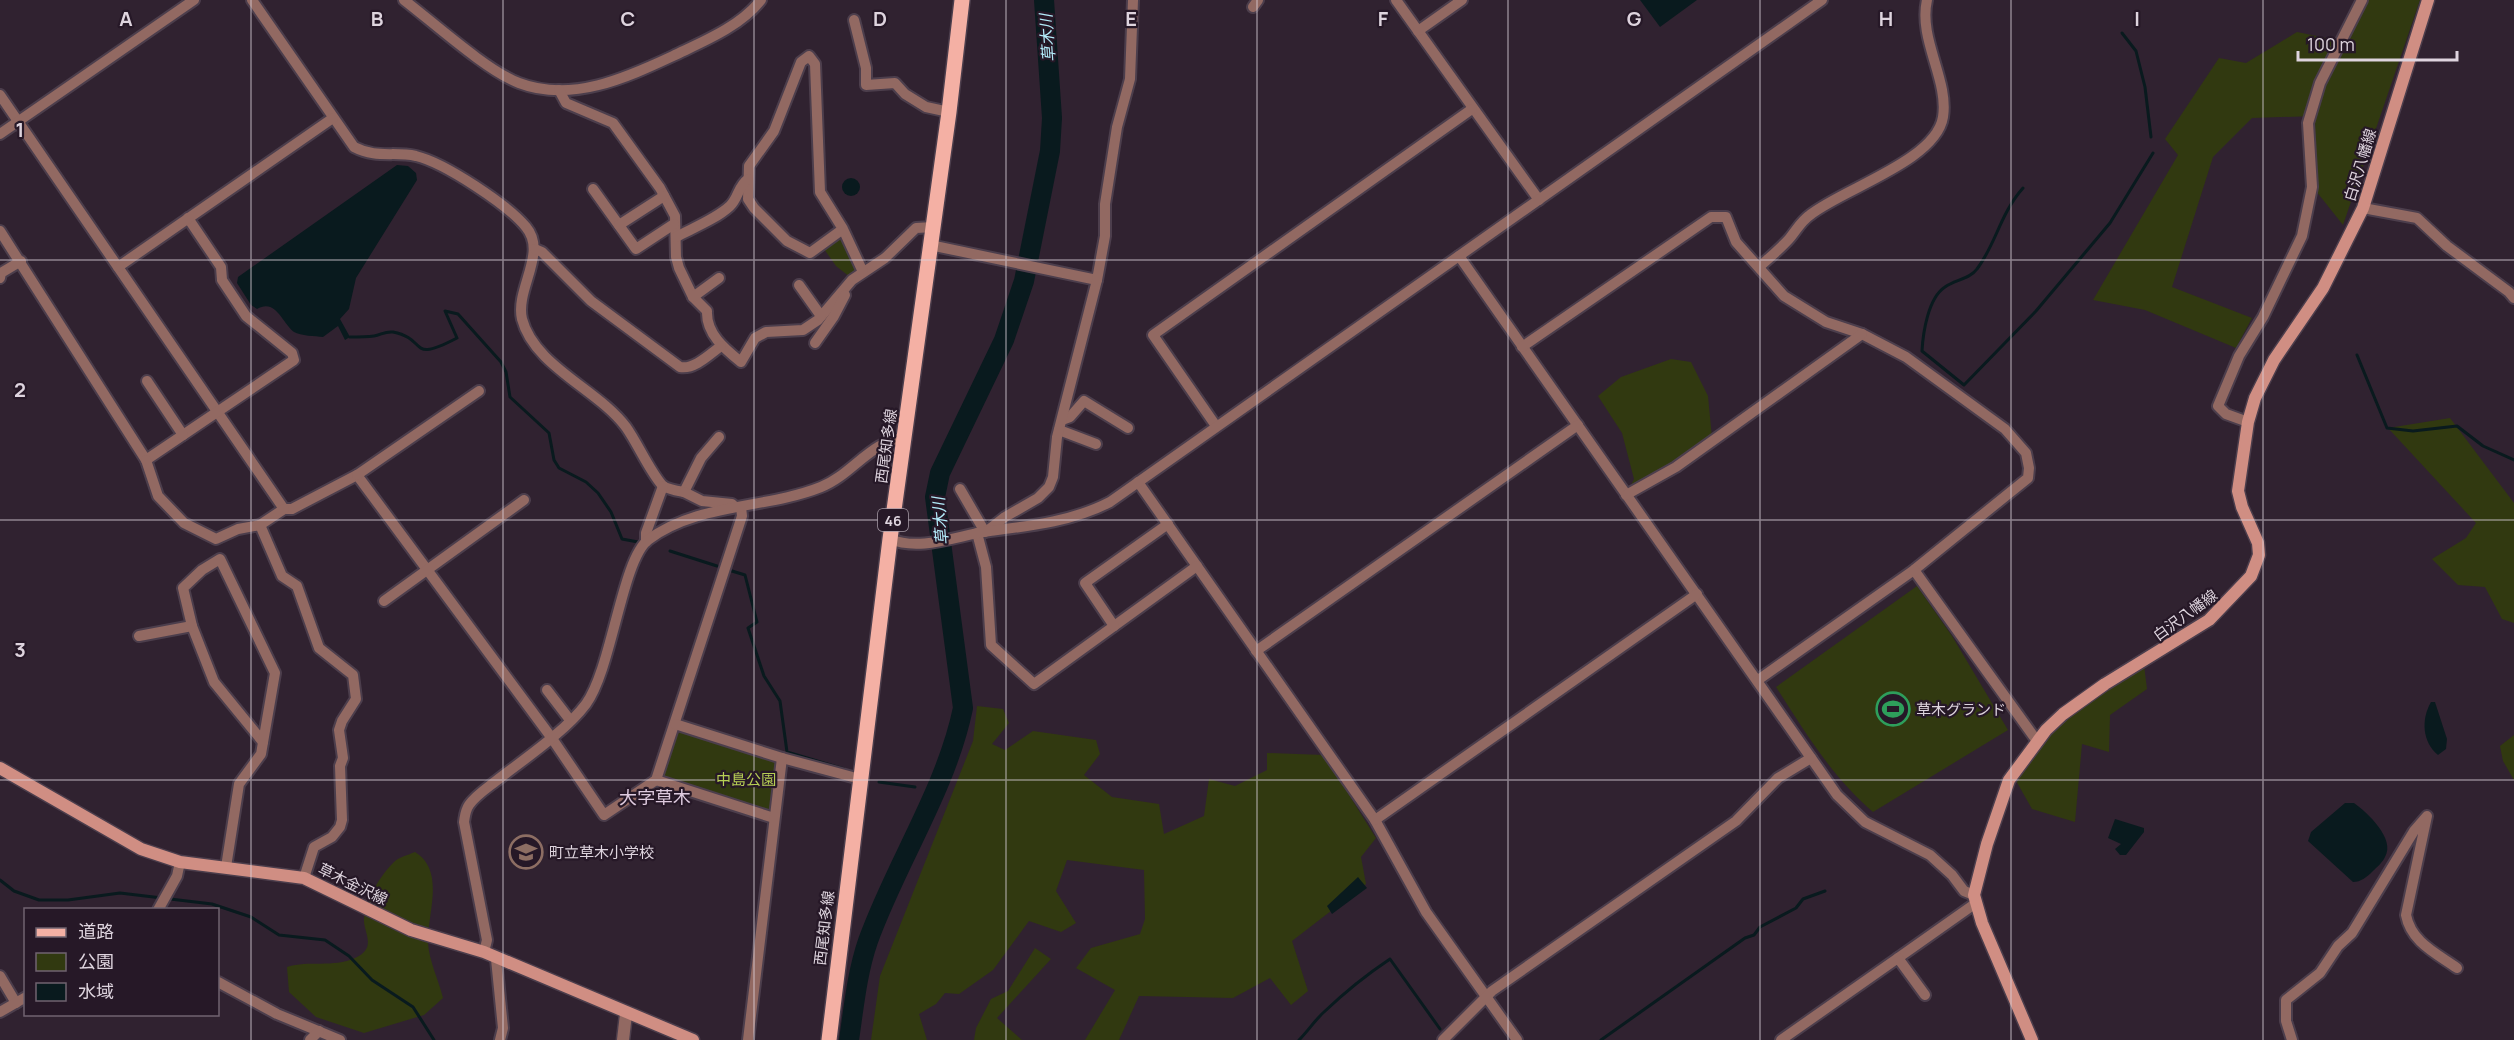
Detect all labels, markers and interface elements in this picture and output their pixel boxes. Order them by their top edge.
text: A [119,5,133,32]
text: B [371,5,384,32]
text: C [621,5,635,32]
text: D [873,5,887,32]
text: E [1125,5,1137,32]
text: F [1378,5,1389,32]
text: G [1627,5,1642,32]
text: H [1879,5,1893,32]
text: I [2134,5,2140,32]
water label: 草木川 [1034,11,1060,63]
scale bar [2298,24,2457,62]
text: 100 m [2307,32,2355,56]
text: 1 [16,116,24,143]
street label: 白沢八幡線 [2339,126,2381,204]
text: 2 [14,376,26,403]
street label: 西尾知多線 [870,407,902,485]
water label: 草木川 [927,494,953,546]
road number: 46 [878,509,908,531]
street label: 白沢八幡線 [2148,584,2222,646]
text: 3 [14,636,26,663]
sports icon: 草木グランド [1875,691,1911,727]
place label: 草木グランド [1916,699,2006,720]
park label: 中島公園 [716,769,776,790]
district label: 大字草木 [619,785,691,809]
school or university icon: 町立草木小学校 [508,834,544,870]
place label: 町立草木小学校 [549,842,654,863]
street label: 草木金沢線 [315,858,391,910]
street label: 西尾知多線 [809,889,839,967]
legend [24,908,219,1016]
text: 道路 [78,919,114,943]
text: 公園 [78,949,114,973]
text: 水域 [78,979,114,1003]

